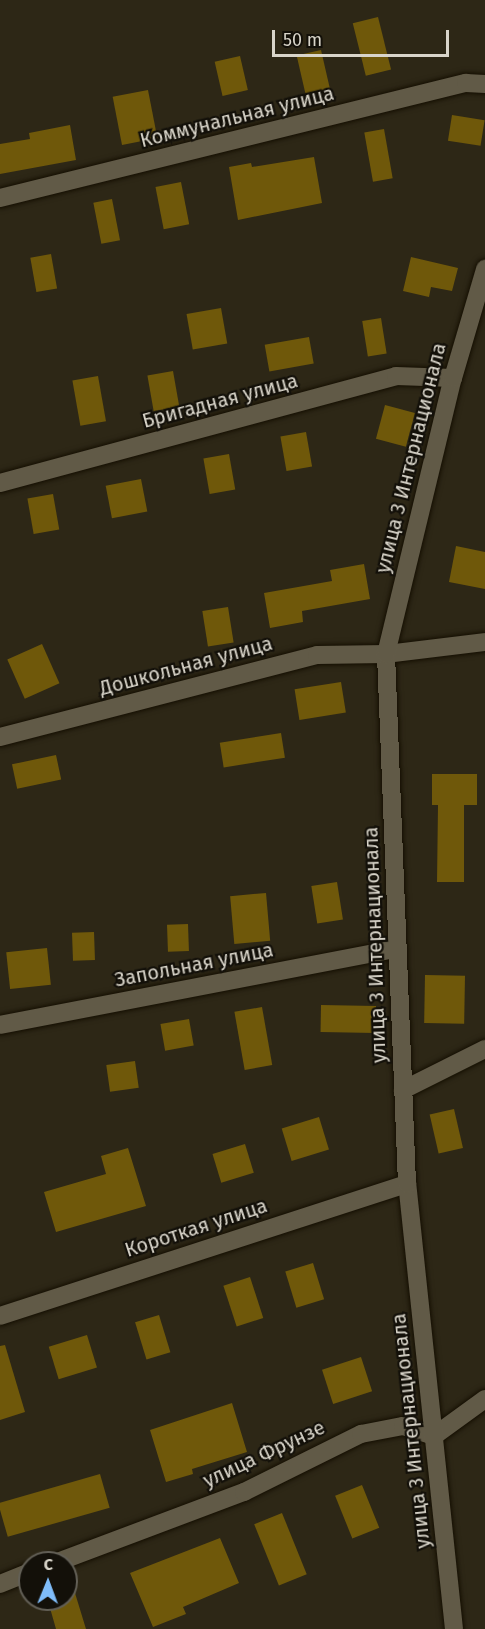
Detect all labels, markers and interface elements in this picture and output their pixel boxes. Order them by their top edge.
scale bar [275,18,452,56]
text: 50 m [283,29,322,51]
street label: Коммунальная улица [137,81,337,153]
street label: улица 3 Интернационала [371,340,451,576]
street label: Бригадная улица [140,369,300,433]
street label: Дошкольная улица [97,631,275,701]
street label: улица 3 Интернационала [359,826,391,1064]
street label: Запольная улица [113,938,275,992]
street label: Короткая улица [122,1194,270,1262]
street label: улица 3 Интернационала [387,1312,435,1550]
street label: улица Фрунзе [199,1415,329,1493]
north arrow [18,1551,78,1611]
text: С [44,1555,53,1574]

